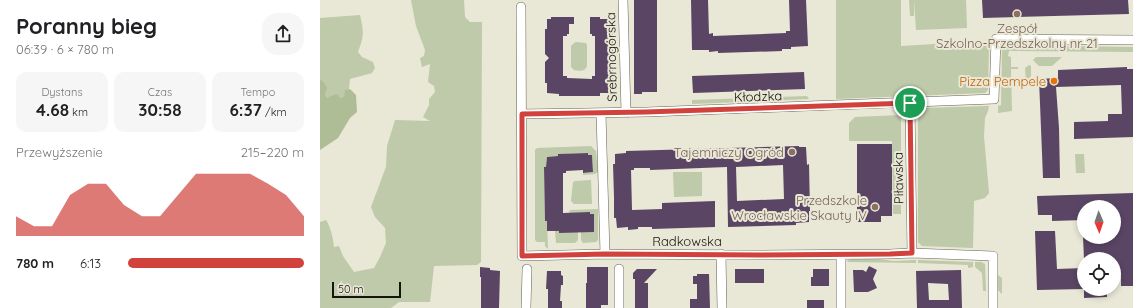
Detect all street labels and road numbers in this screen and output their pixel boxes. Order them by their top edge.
street label: Srebrnogórska [602,12,620,102]
street label: Kłodzka [733,87,783,105]
street label: Piławska [890,152,906,204]
street label: Radkowska [652,233,722,249]

